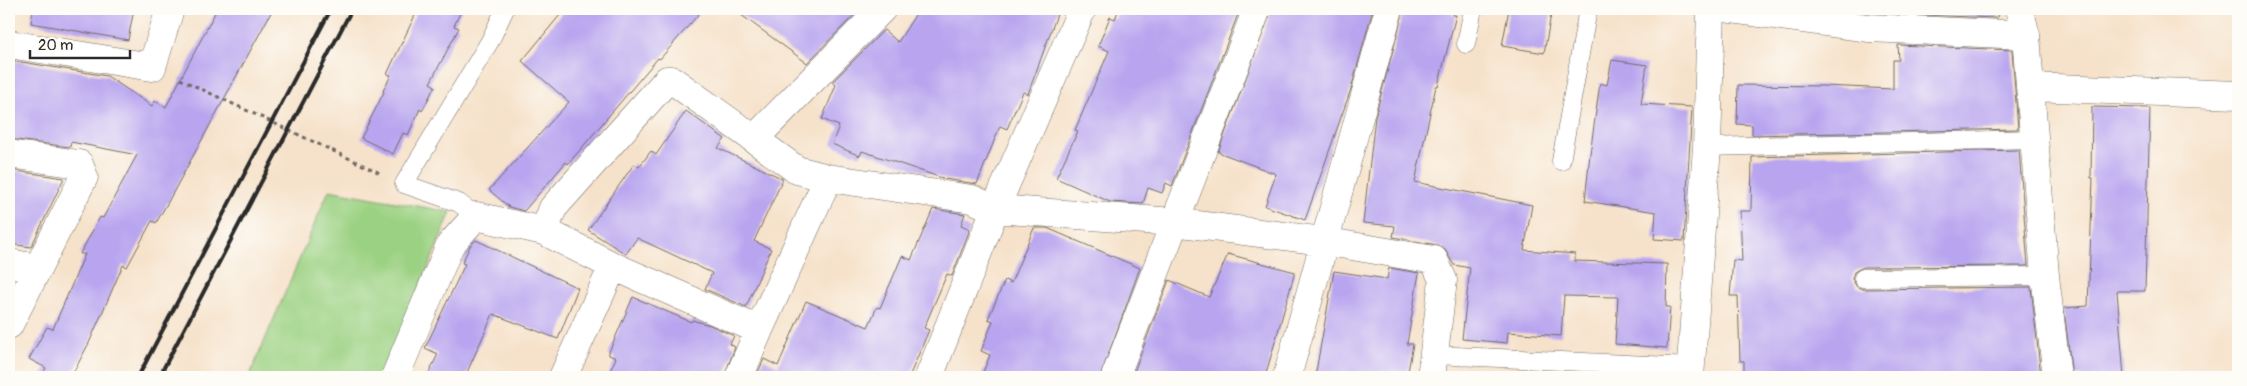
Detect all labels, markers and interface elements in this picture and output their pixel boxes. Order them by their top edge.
scale bar [30,28,130,60]
text: 20 m [38,36,73,55]

